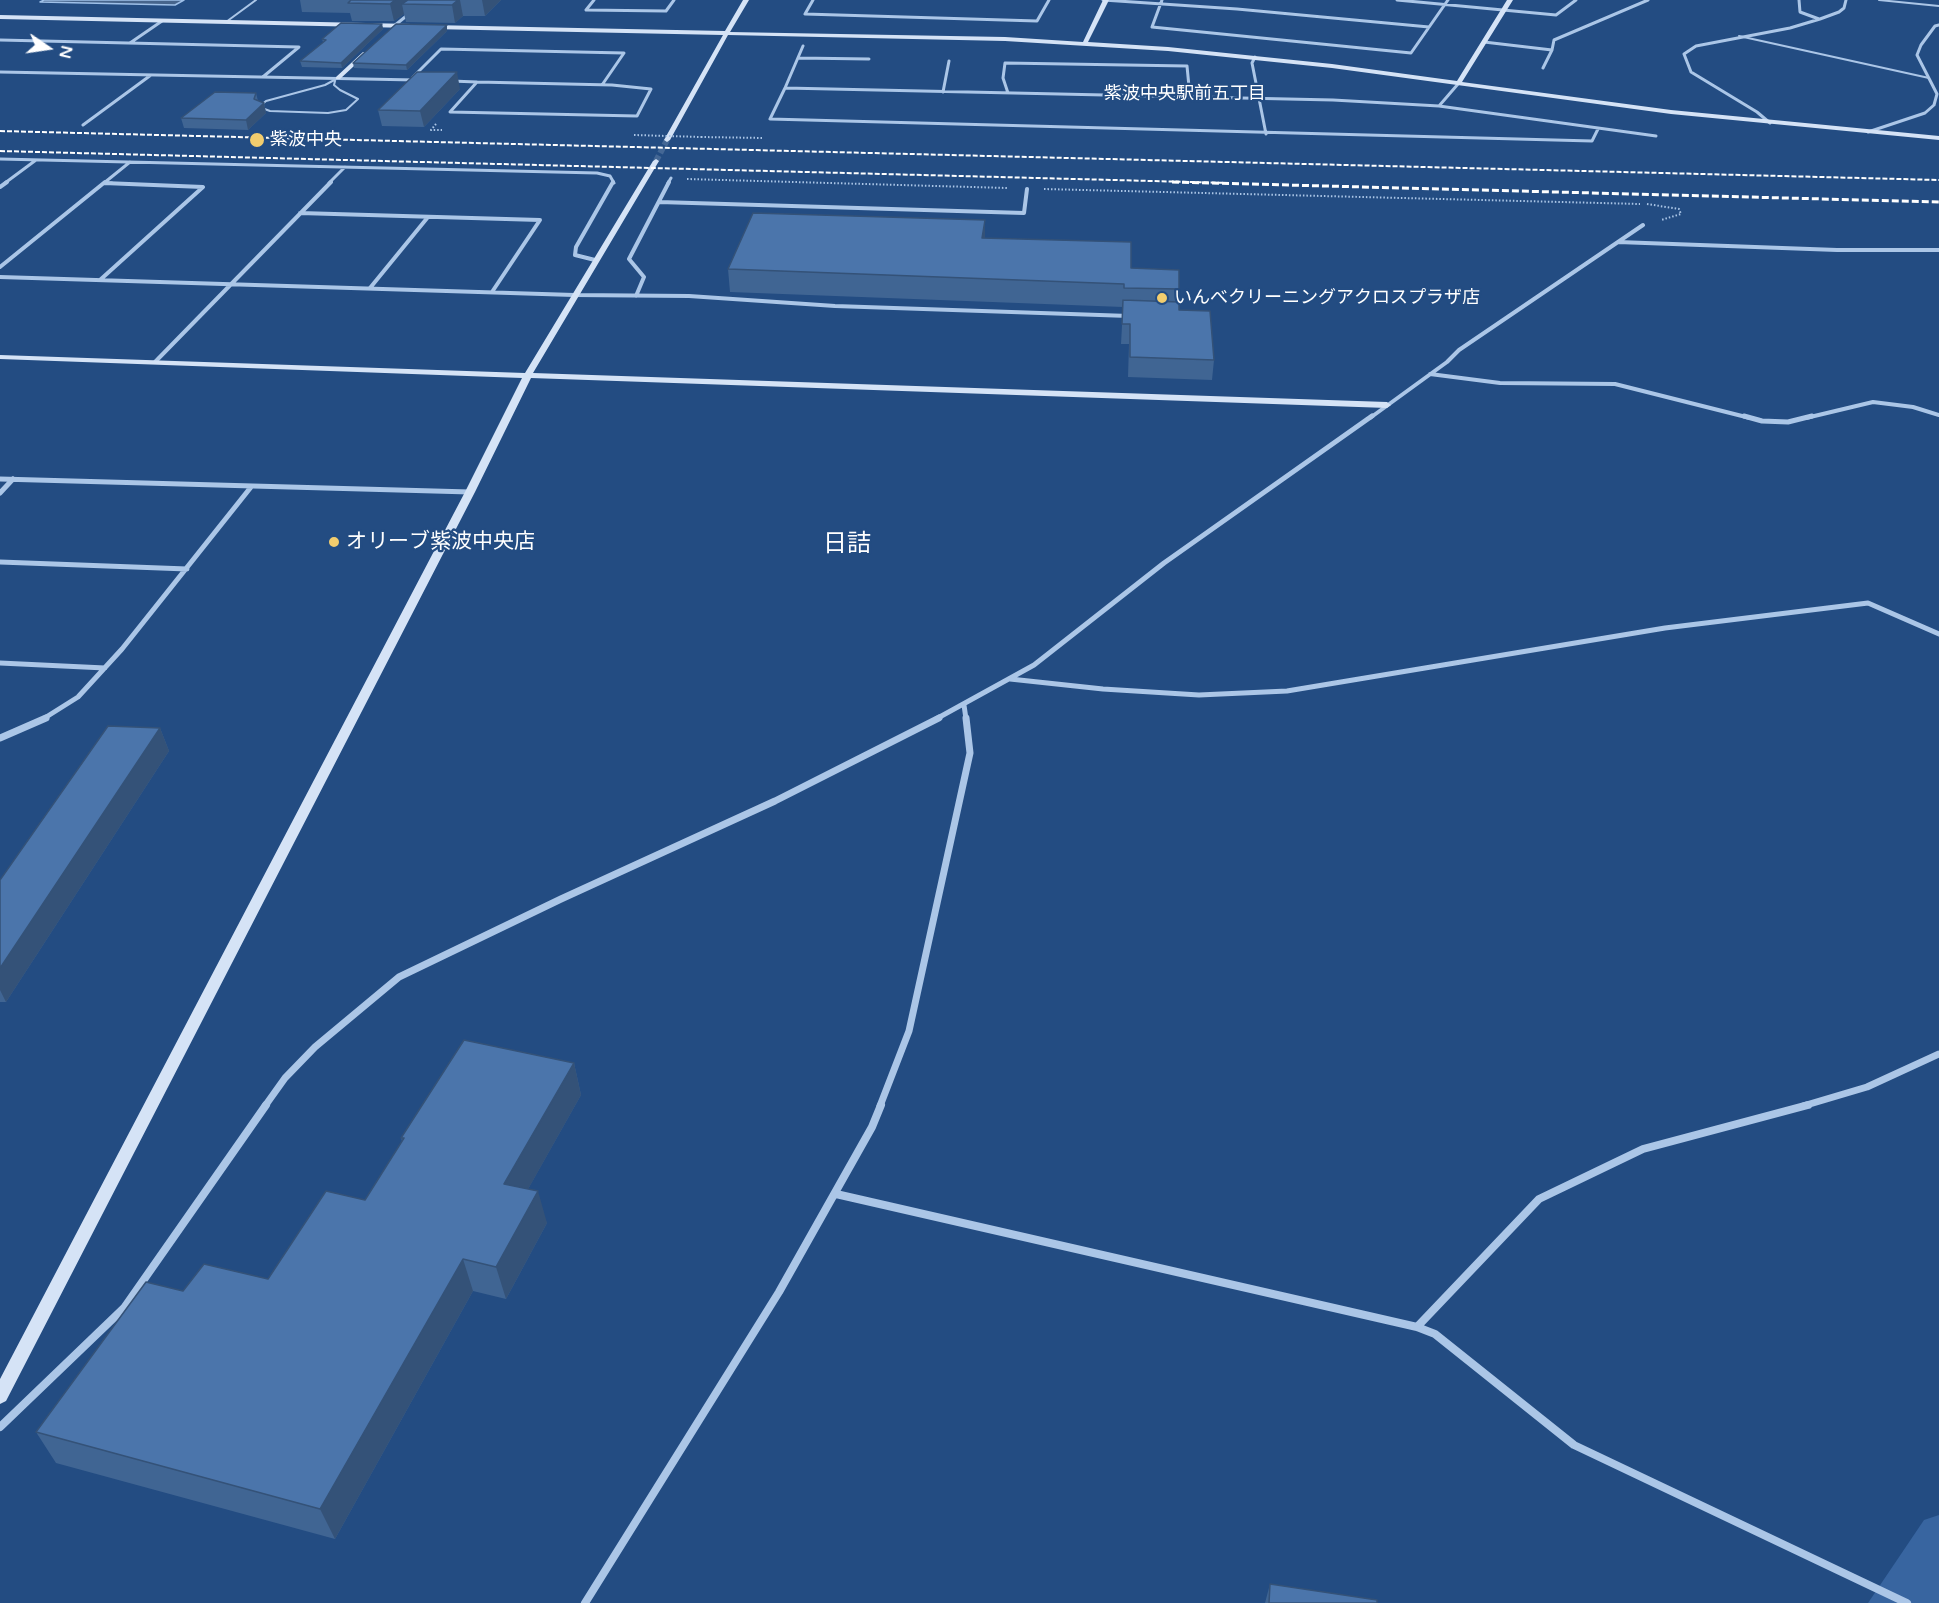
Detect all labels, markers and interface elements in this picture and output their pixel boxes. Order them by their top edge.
north arrow [18,18,78,78]
text: N [54,44,77,61]
district label: 紫波中央駅前五丁目 [1104,83,1266,105]
place label: 紫波中央 [270,129,342,151]
marker: 紫波中央 [248,131,266,149]
place label: いんべクリーニングアクロスプラザ店 [1174,287,1480,309]
marker: いんべクリーニングアクロスプラザ店 [1155,291,1169,305]
place label: オリーブ紫波中央店 [346,529,535,555]
district label: 日詰 [823,531,871,559]
marker: オリーブ紫波中央店 [327,535,341,549]

